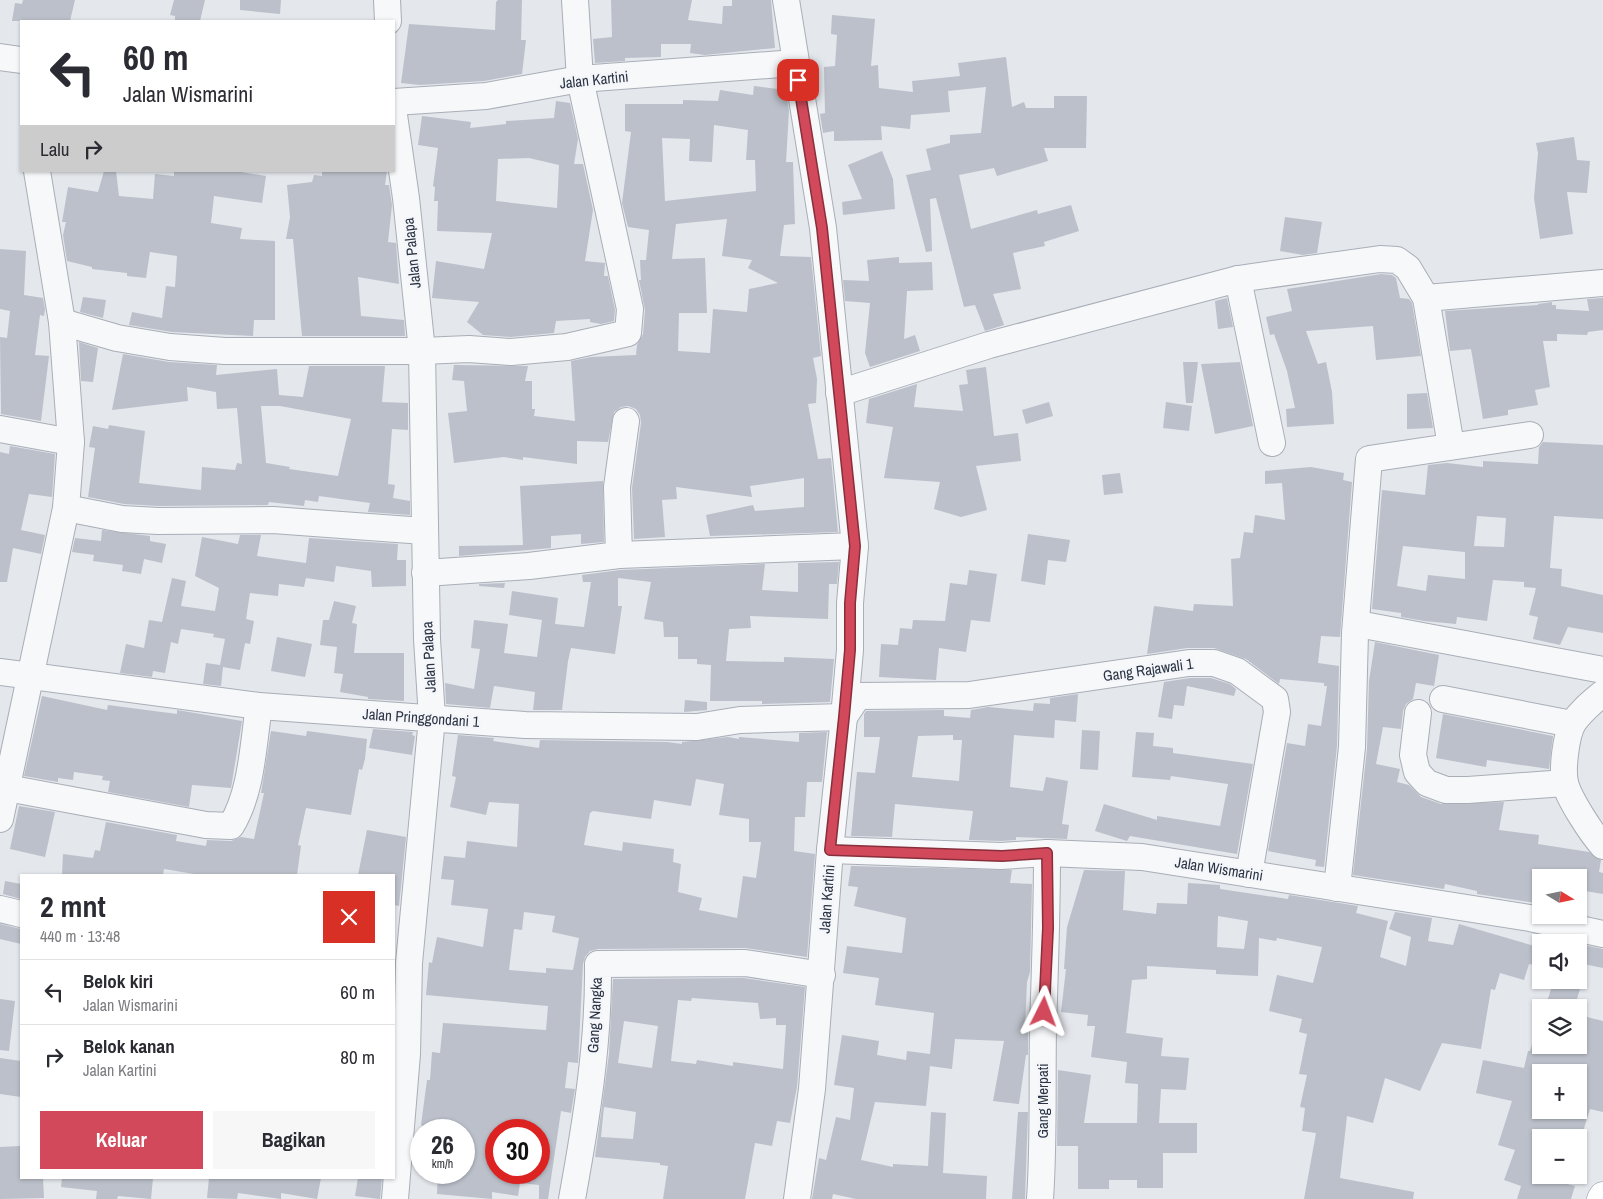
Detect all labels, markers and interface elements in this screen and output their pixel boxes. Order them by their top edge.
text: 60 m [123,34,188,81]
icon: left [40,40,105,105]
pin [777,59,819,101]
street label: Jalan Kartini [559,65,629,94]
icon: arrive [784,66,812,94]
text: Jalan Wismarini [123,79,253,109]
icon: right [79,135,107,163]
text: Lalu [40,136,69,162]
street label: Jalan Palapa [397,216,426,290]
street label: Jalan Palapa [416,621,441,693]
street label: Gang Rajawali 1 [1101,653,1195,686]
street label: Jalan Pringgondani 1 [362,703,480,732]
street label: Jalan Wismarini [1174,851,1265,886]
street label: Jalan Kartini [814,864,839,934]
north arrow [1532,869,1588,924]
map controls [1532,869,1587,1184]
text: 2 mnt [40,886,106,926]
button: close [323,891,375,943]
text: 440 m · 13:48 [40,925,120,947]
button: sound [1532,934,1587,989]
text: Belok kiri [83,968,153,994]
street label: Gang Nangka [582,976,607,1053]
icon: left [40,978,68,1006]
text: 60 m [340,979,375,1005]
position arrow [1017,985,1069,1037]
text: Jalan Wismarini [83,994,178,1016]
button: layers [1532,999,1587,1054]
text: Belok kanan [83,1033,175,1059]
icon: right [40,1043,68,1071]
text: 80 m [340,1044,375,1070]
text: Jalan Kartini [83,1059,157,1081]
street label: Gang Merpati [1032,1063,1053,1139]
button: + [1532,1064,1587,1119]
button: Keluar [40,1111,203,1169]
button: Bagikan [213,1111,375,1169]
speed limit sign: 30 [485,1119,550,1184]
text: 26 [431,1128,454,1162]
button: − [1532,1129,1587,1184]
text: km/h [432,1156,453,1172]

